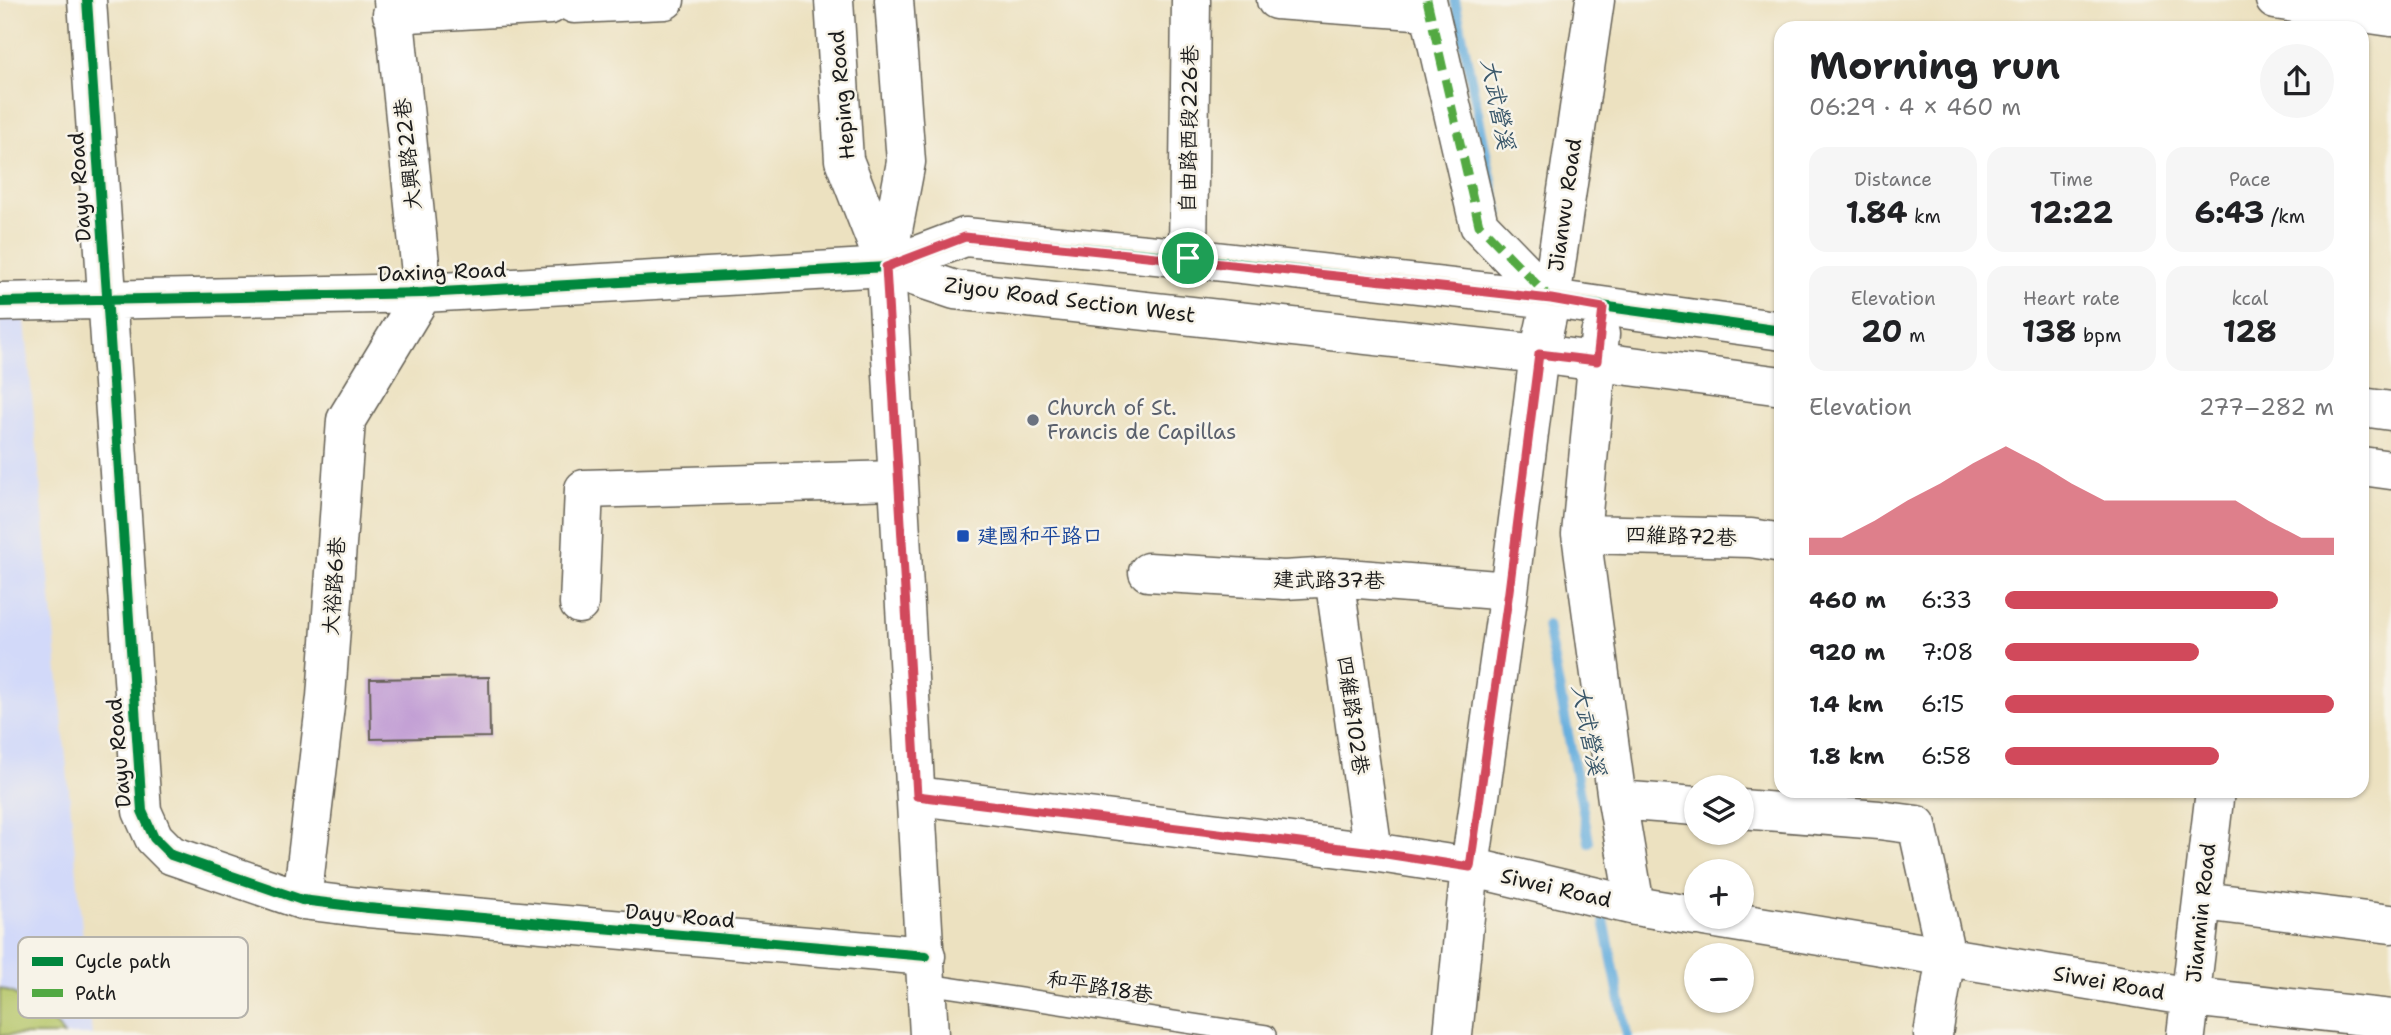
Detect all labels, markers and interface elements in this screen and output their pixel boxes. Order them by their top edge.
street label: Heping Road [822,29,862,161]
text: Morning run [1809,40,2060,91]
button: share [2260,44,2334,118]
street label: 自由路西段226巷 [1174,45,1204,213]
water label: 大武營溪 [1474,56,1522,154]
text: 06:29 · 4 × 460 m [1809,92,2021,122]
street label: 大興路22巷 [388,97,428,211]
street label: Dayu Road [62,131,98,243]
street label: Jianwu Road [1542,137,1588,273]
text: Distance [1854,167,1932,192]
text: Time [2050,167,2093,192]
text: Pace [2229,167,2271,192]
text: 1.84 [1845,192,1908,233]
text: 12:22 [2030,192,2113,233]
text: 6:43 [2195,192,2265,233]
text: km [1908,204,1941,229]
text: /km [2265,204,2305,229]
pin [1158,228,1218,288]
icon: arrive [1169,239,1207,277]
street label: Daxing Road [377,256,507,288]
street label: Ziyou Road Section West [943,271,1197,329]
text: Elevation [1851,286,1936,311]
text: Heart rate [2023,286,2120,311]
text: kcal [2231,286,2268,311]
text: 20 [1861,311,1902,352]
text: 138 [2022,311,2077,352]
text: 128 [2223,311,2277,352]
text: m [1902,323,1925,348]
text: bpm [2077,323,2121,348]
text: Elevation [1809,392,1912,422]
text: 277–282 m [2199,392,2334,422]
place label: Church of St. Francis de Capillas [1047,394,1236,446]
marker: Church of St. Francis de Capillas [1025,412,1041,428]
street label: 四維路72巷 [1625,520,1737,552]
place label: 建國和平路口 [977,522,1103,550]
marker: 建國和平路口 [955,528,971,544]
street label: 大裕路6巷 [317,536,351,636]
street label: 建武路37巷 [1273,565,1385,595]
text: 460 m [1809,585,1886,615]
text: 6:33 [1921,585,1972,615]
text: 920 m [1809,637,1885,667]
text: 7:08 [1921,637,1974,667]
street label: 四維路102巷 [1331,653,1375,777]
water label: 大武營溪 [1565,682,1613,780]
text: 1.4 km [1809,689,1883,719]
text: 6:15 [1921,689,1964,719]
street label: Dayu Road [100,697,138,809]
text: 1.8 km [1809,741,1884,771]
text: 6:58 [1921,741,1972,771]
map controls [1684,775,1754,1013]
button: layers [1684,775,1754,845]
street label: Jianmin Road [2180,842,2222,984]
button: + [1684,859,1754,929]
street label: Siwei Road [1498,862,1614,914]
street label: Dayu Road [624,897,736,935]
legend [18,937,248,1018]
button: − [1684,943,1754,1013]
text: Cycle path [75,949,171,974]
street label: Siwei Road [2051,959,2167,1007]
street label: 和平路18巷 [1045,965,1155,1009]
text: Path [75,981,117,1006]

